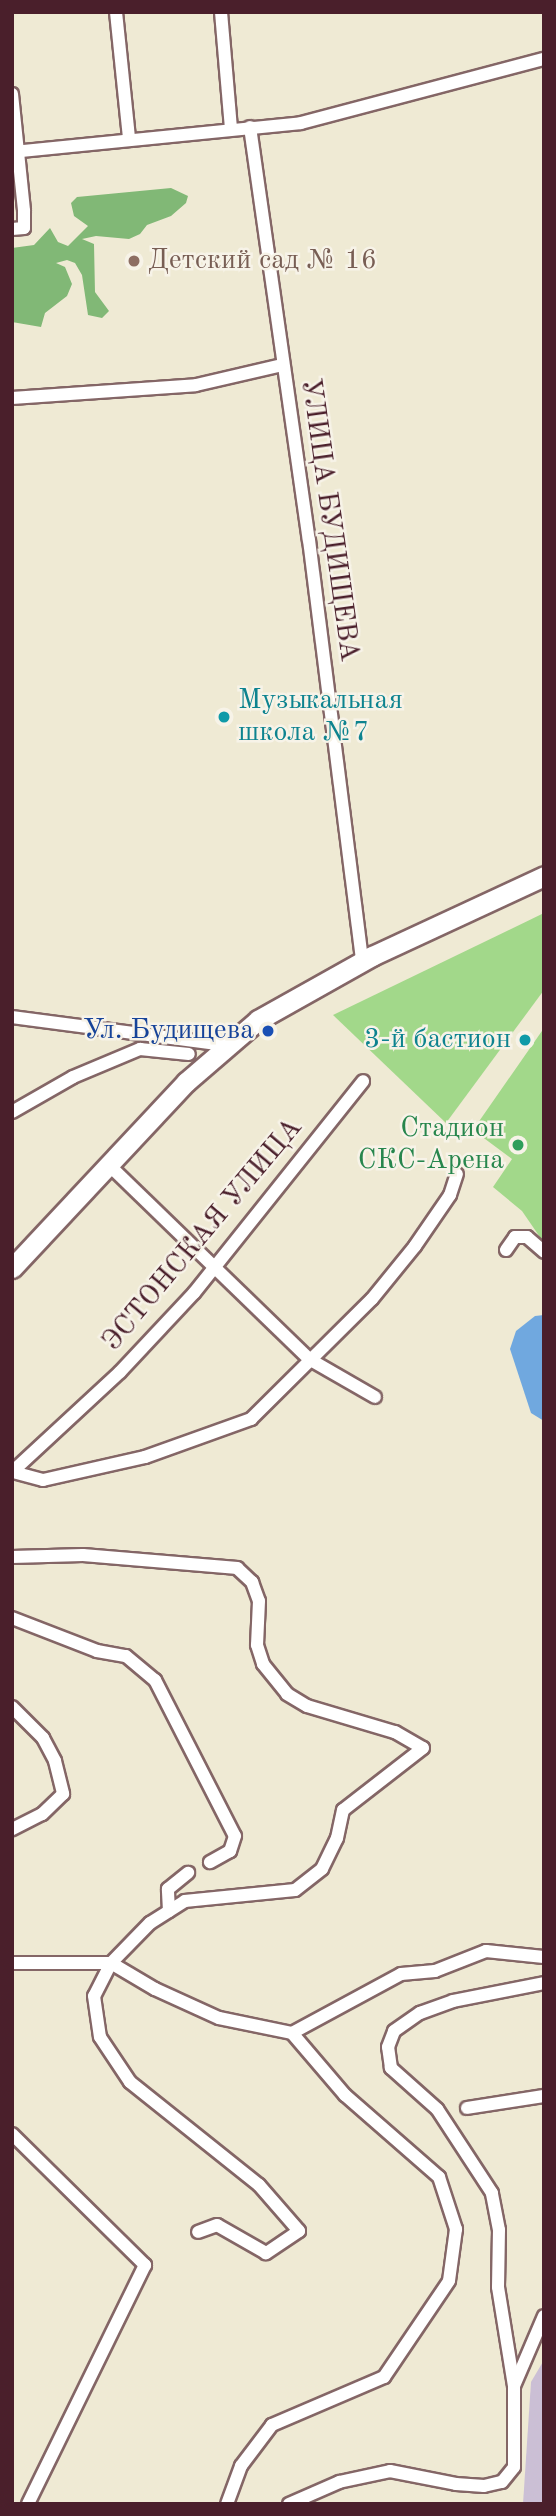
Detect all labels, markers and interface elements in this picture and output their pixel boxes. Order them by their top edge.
place label: Детский сад № 16 [148,244,377,278]
marker: Детский сад № 16 [126,253,142,269]
street label: УЛИЦА БУДИЩЕВА [292,376,366,664]
place label: Музыкальная школа №7 [238,684,403,750]
marker: Музыкальная школа №7 [216,709,232,725]
place label: Ул. Будищева [83,1014,254,1048]
marker: Ул. Будищева [260,1023,276,1039]
place label: 3-й бастион [364,1023,511,1057]
marker: 3-й бастион [517,1032,533,1048]
street label: ЭСТОНСКАЯ УЛИЦА [96,1112,310,1358]
place label: Стадион СКС-Арена [358,1112,504,1178]
marker: Стадион СКС-Арена [510,1137,526,1153]

